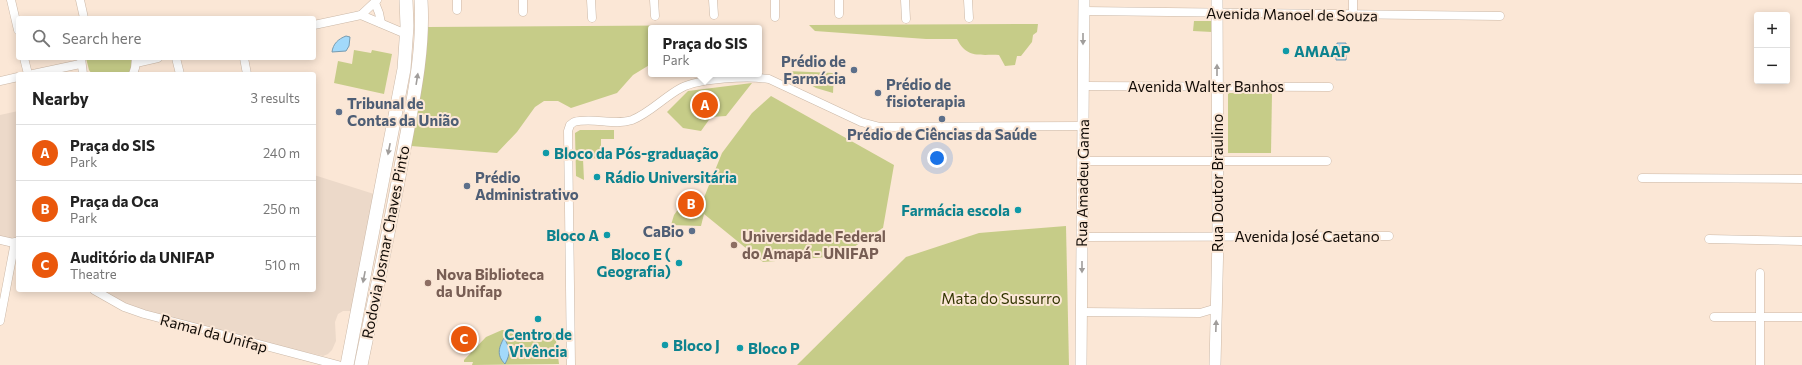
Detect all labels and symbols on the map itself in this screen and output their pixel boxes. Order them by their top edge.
street label: Avenida Manoel de Souza [1206,4,1378,24]
one-way arrow [1080,33,1086,46]
place label: AMAAP [1294,42,1351,60]
marker: AMAAP [1281,46,1291,56]
place label: Prédio de Farmácia [781,52,846,87]
one-way arrow [1214,63,1220,76]
marker: Prédio de Farmácia [849,65,859,75]
one-way arrow [414,73,420,86]
place label: Prédio de fisioterapia [886,75,966,110]
street label: Avenida Walter Banhos [1128,77,1284,95]
marker: Prédio de fisioterapia [873,88,883,98]
pin: A [692,90,718,120]
place label: Tribunal de Contas da União [347,94,459,129]
marker: Tribunal de Contas da União [334,107,344,117]
marker: Prédio de Ciências da Saúde [937,114,947,124]
street label: Rua Doutor Braulino [1208,114,1226,252]
street label: Rua Amadeu Gama [1072,119,1092,247]
place label: Prédio de Ciências da Saúde [847,125,1037,143]
one-way arrow [385,143,391,156]
street label: Rodovia Josmar Chaves Pinto [357,144,413,340]
place label: Bloco da Pós-graduação [554,144,719,162]
marker: Bloco da Pós-graduação [541,148,551,158]
your location [927,148,947,168]
place label: Prédio Administrativo [475,168,579,203]
place label: Rádio Universitária [605,168,737,186]
marker: Rádio Universitária [592,172,602,182]
marker: Prédio Administrativo [462,181,472,191]
pin: B [678,189,704,219]
place label: Farmácia escola [901,201,1010,219]
marker: Farmácia escola [1013,205,1023,215]
place label: CaBio [643,222,684,240]
place label: Bloco A [546,226,599,244]
marker: CaBio [687,226,697,236]
place label: Universidade Federal do Amapá - UNIFAP [742,227,886,262]
street label: Avenida José Caetano [1234,227,1380,245]
marker: Bloco A [602,230,612,240]
marker: Universidade Federal do Amapá - UNIFAP [729,240,739,250]
place label: Bloco E ( Geografia) [597,245,671,280]
marker: Bloco E ( Geografia) [674,258,684,268]
one-way arrow [1079,261,1085,274]
place label: Nova Biblioteca da Unifap [436,265,544,300]
one-way arrow [361,271,367,283]
marker: Nova Biblioteca da Unifap [423,278,433,288]
park label: Mata do Sussurro [941,289,1061,307]
street label: Ramal da Unifap [158,310,270,356]
marker: Centro de Vivência [533,314,543,324]
one-way arrow [1213,319,1219,332]
pin: C [451,324,477,354]
place label: Centro de Vivência [504,325,572,360]
place label: Bloco J [673,336,720,354]
place label: Bloco P [748,339,800,357]
marker: Bloco J [660,340,670,350]
marker: Bloco P [735,343,745,353]

